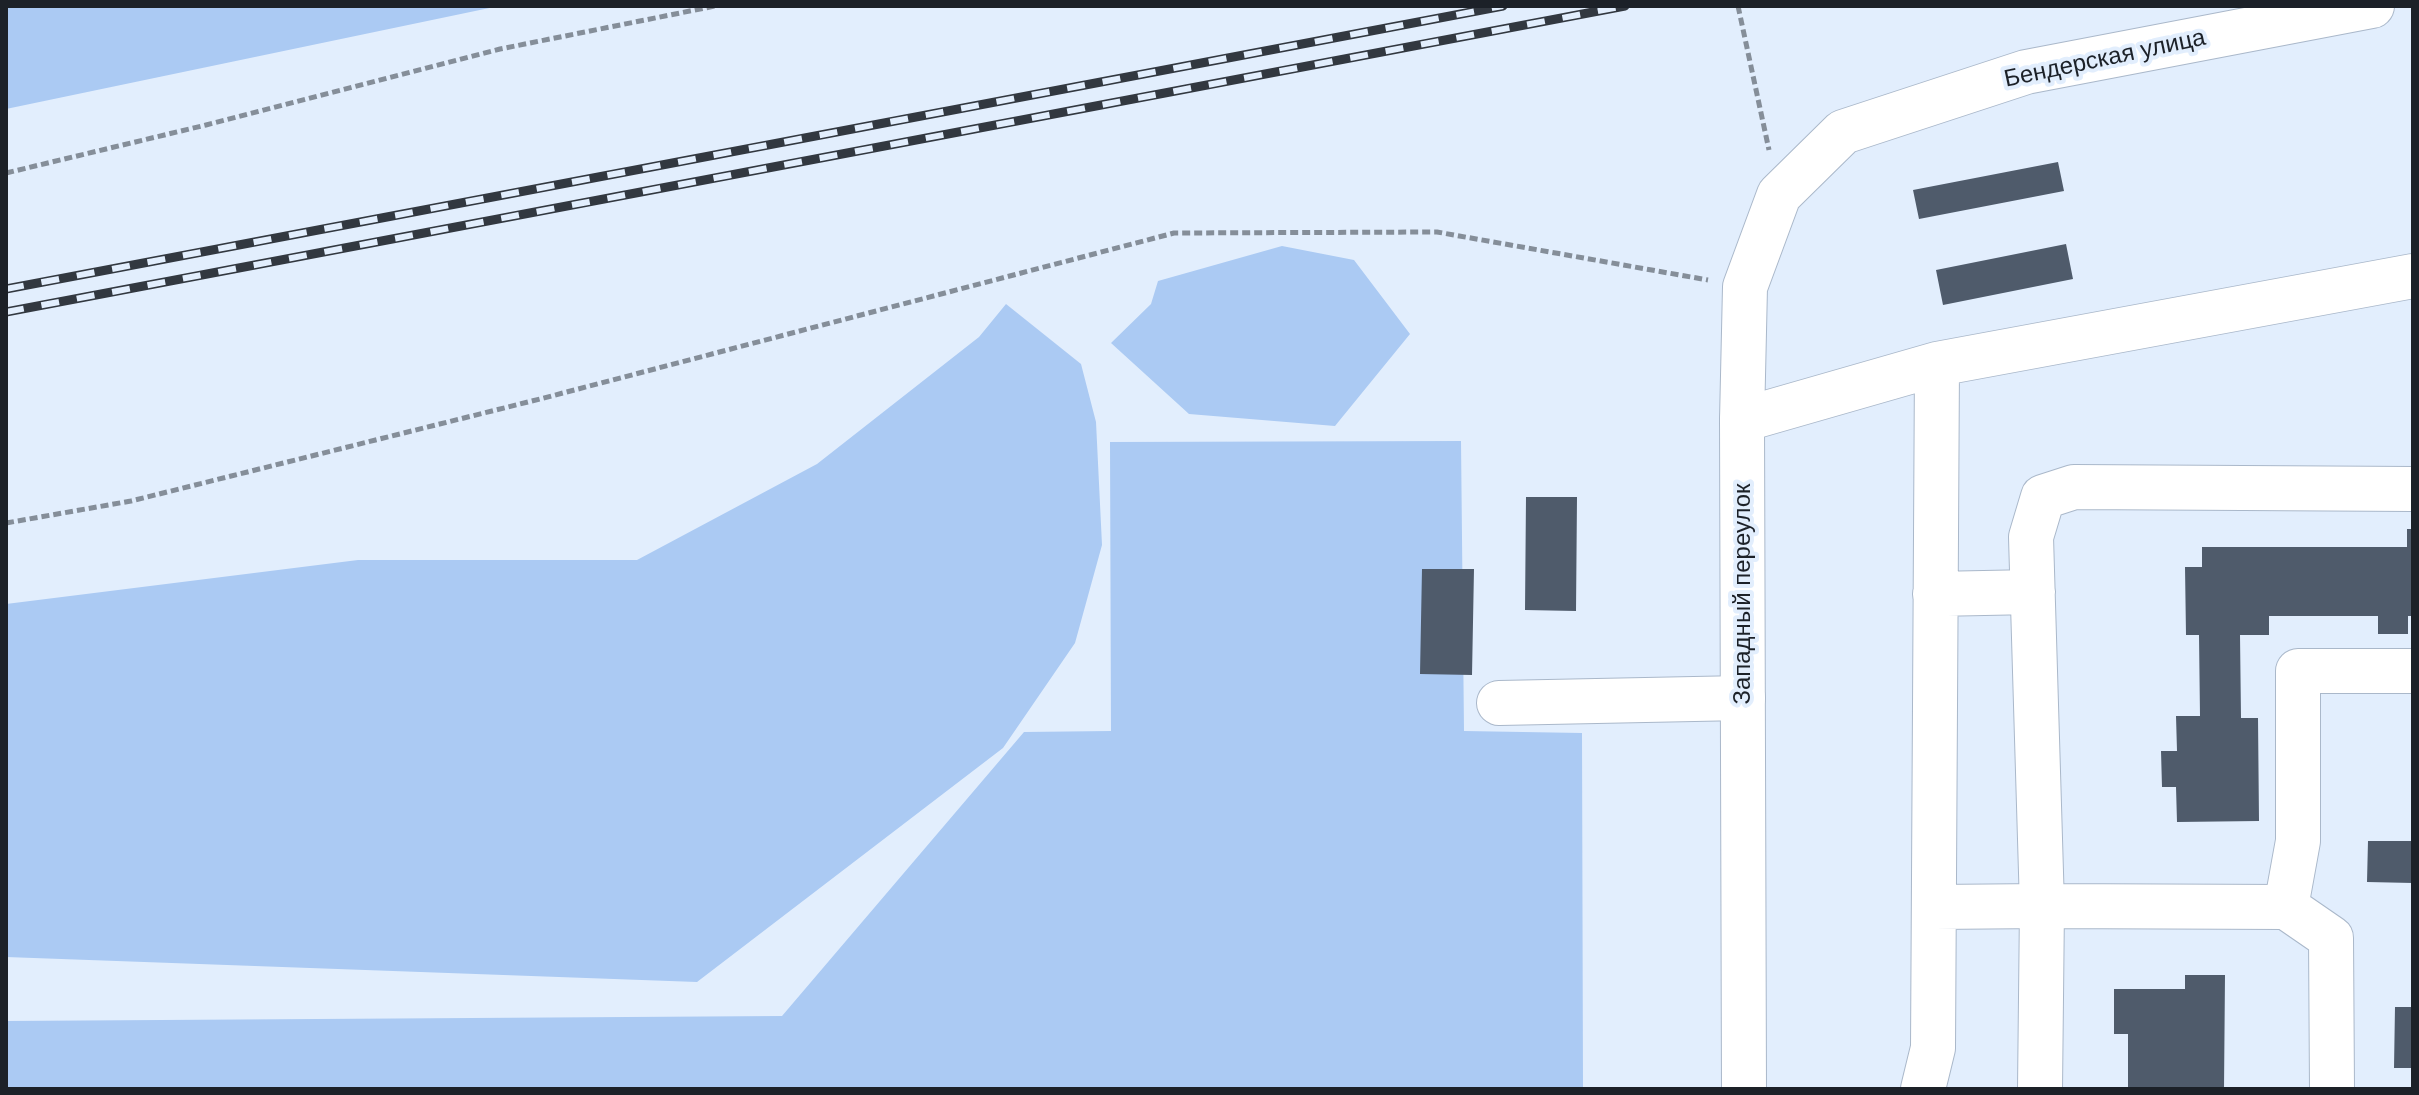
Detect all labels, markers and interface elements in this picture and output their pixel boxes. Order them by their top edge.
street label: Бендерская улица [2002,24,2208,94]
street label: Западный переулок [1729,483,1757,705]

